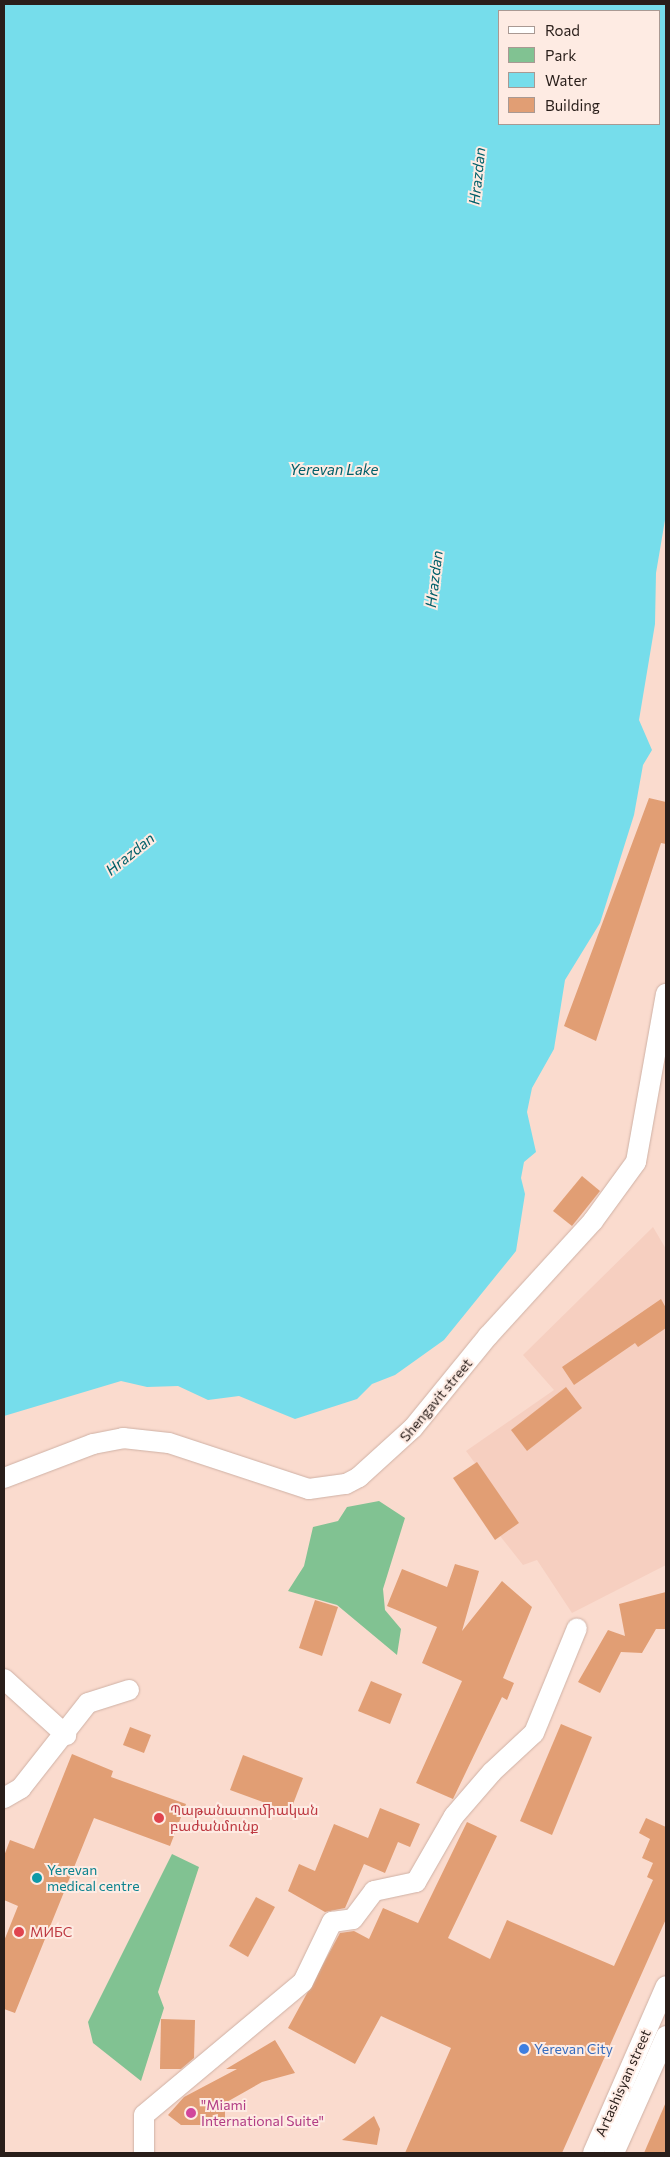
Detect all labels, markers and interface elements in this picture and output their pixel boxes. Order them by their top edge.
legend [498,10,660,125]
text: Road [545,21,580,39]
text: Park [545,46,576,64]
text: Water [545,71,587,89]
text: Building [545,96,600,114]
water label: Hrazdan [465,146,489,206]
water label: Yerevan Lake [290,461,378,479]
water label: Hrazdan [422,549,446,609]
water label: Hrazdan [102,829,158,879]
street label: Shengavit street [396,1355,476,1445]
place label: Պաթանատոմիական բաժանմունք [170,1802,318,1834]
marker: Պաթանատոմիական բաժանմունք [152,1811,166,1825]
place label: Yerevan medical centre [47,1862,140,1894]
marker: Yerevan medical centre [31,1872,43,1884]
place label: МИБС [30,1924,72,1940]
marker: МИБС [12,1925,26,1939]
street label: Artashisyan street [592,2027,654,2139]
place label: Yerevan City [534,2041,613,2057]
marker: Yerevan City [518,2043,530,2055]
place label: "Miami International Suite" [201,2097,324,2130]
marker: "Miami International Suite" [185,2107,197,2119]

